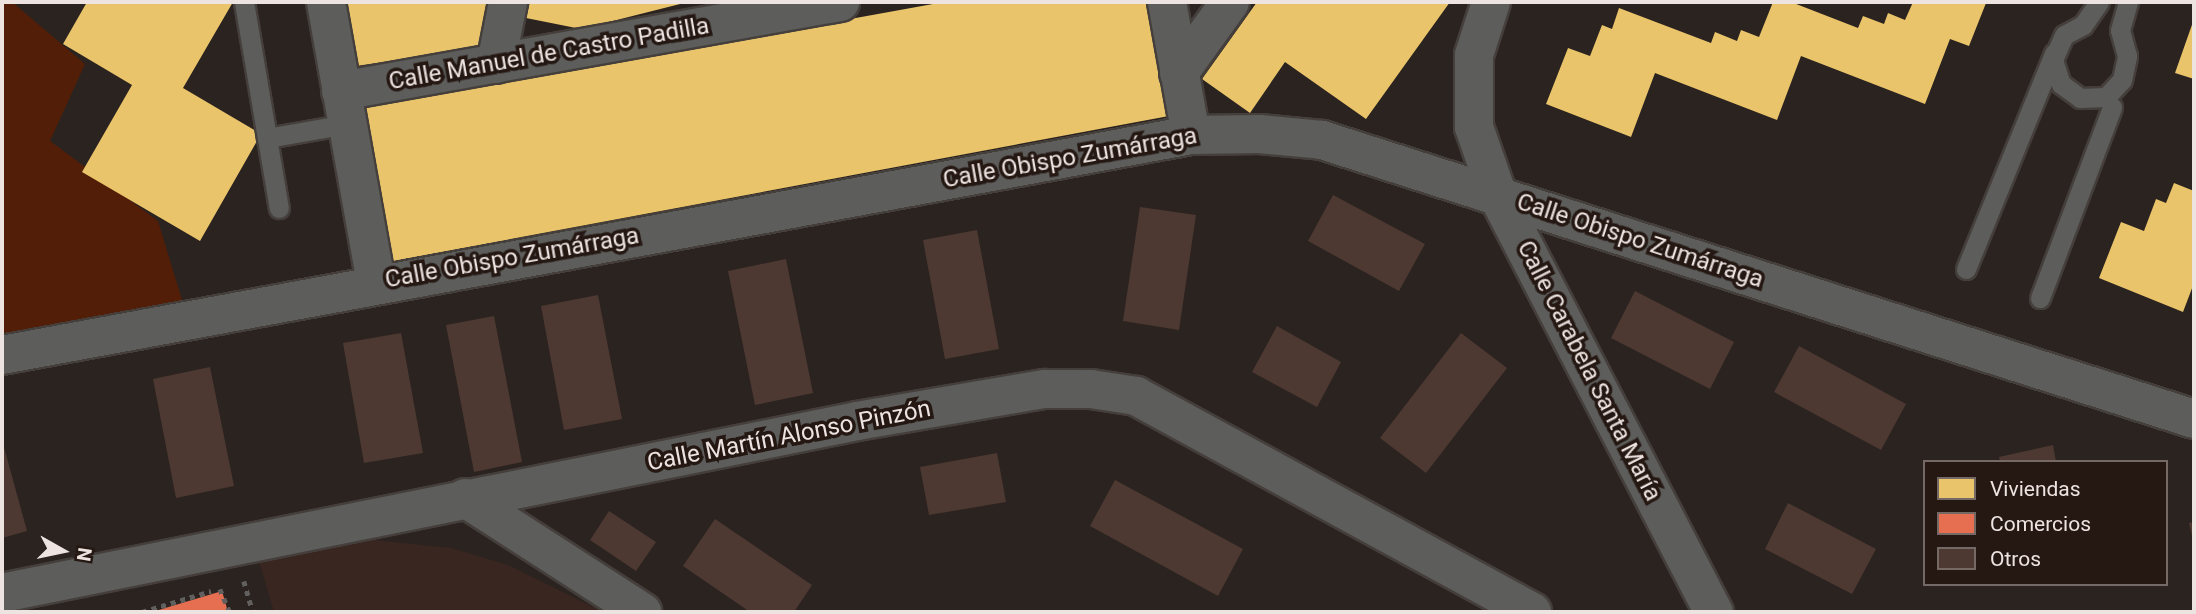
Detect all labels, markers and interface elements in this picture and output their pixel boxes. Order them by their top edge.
street label: Calle Manuel de Castro Padilla [387,12,711,96]
street label: Calle Obispo Zumárraga [941,121,1199,195]
street label: Calle Obispo Zumárraga [1513,188,1767,294]
street label: Calle Obispo Zumárraga [383,221,641,295]
street label: Calle Carabela Santa María [1511,236,1667,506]
street label: Calle Martín Alonso Pinzón [645,394,933,478]
legend [1923,460,2168,586]
text: Viviendas [1990,477,2081,501]
text: Comercios [1990,512,2091,536]
north arrow [28,516,98,586]
text: N [72,546,97,563]
text: Otros [1990,547,2041,571]

